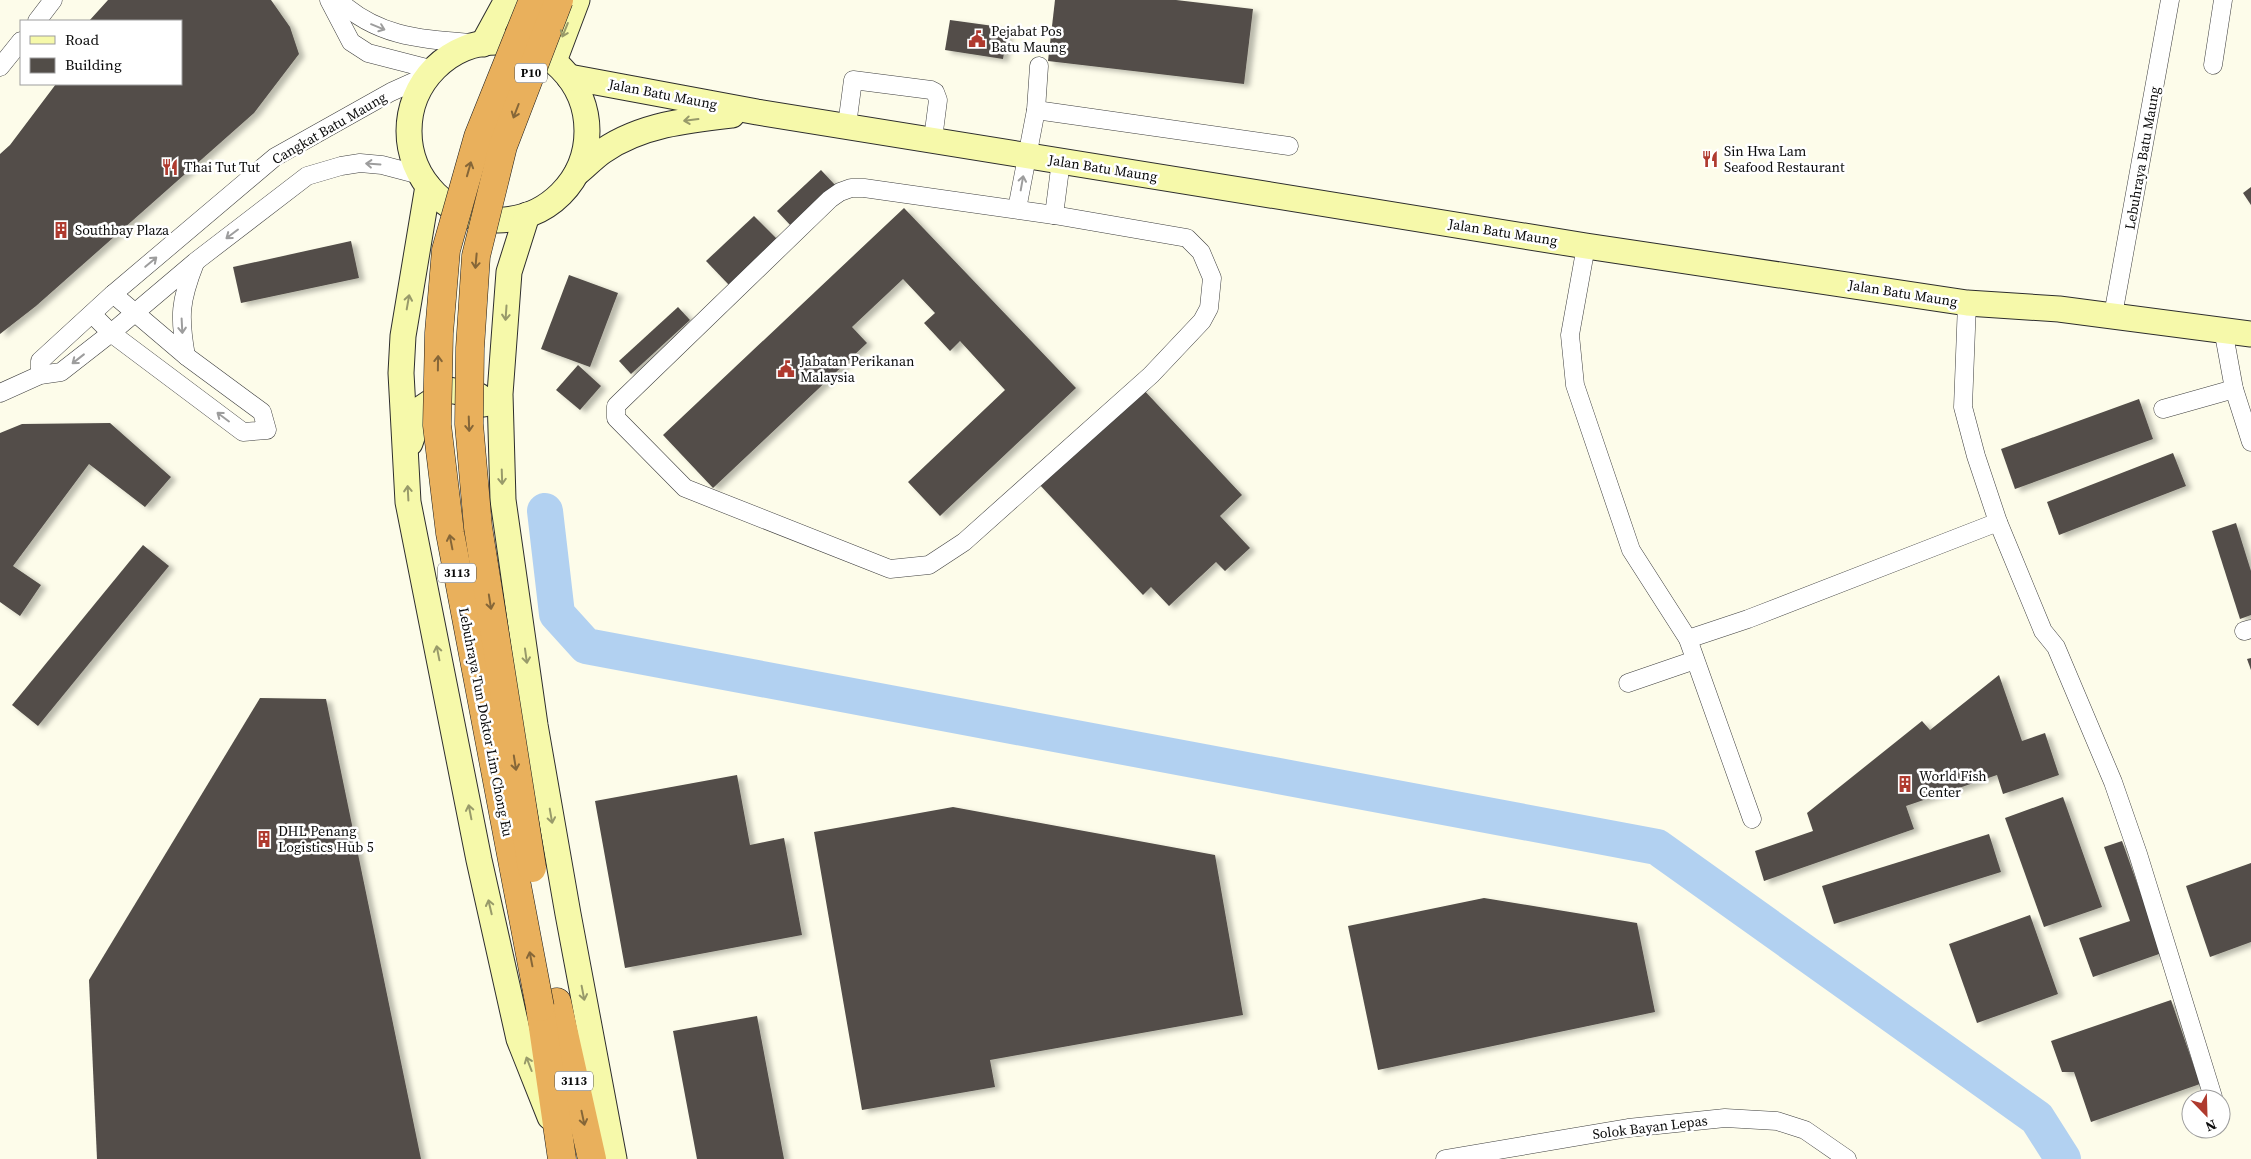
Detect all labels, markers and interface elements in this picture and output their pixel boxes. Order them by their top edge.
legend [20,20,182,85]
place label: Pejabat Pos Batu Maung [991,21,1066,57]
one-way arrow [560,22,569,37]
one-way arrow [370,23,385,32]
text: Road [65,29,99,50]
public building icon: Pejabat Pos Batu Maung [967,29,987,49]
text: Building [65,54,122,75]
road number: P10 [515,64,547,82]
street label: Jalan Batu Maung [606,73,719,114]
street label: Lebuhraya Batu Maung [2120,85,2164,231]
street label: Cangkat Batu Maung [268,87,390,169]
one-way arrow [511,103,520,118]
one-way arrow [683,115,699,125]
place label: Sin Hwa Lam Seafood Restaurant [1724,141,1845,177]
street label: Jalan Batu Maung [1046,149,1159,186]
restaurant icon: Sin Hwa Lam Seafood Restaurant [1700,149,1720,169]
restaurant icon: Thai Tut Tut [160,157,180,177]
place label: Thai Tut Tut [184,157,260,177]
one-way arrow [365,160,381,169]
one-way arrow [465,161,475,177]
one-way arrow [1017,175,1027,191]
street label: Jalan Batu Maung [1446,213,1559,250]
building icon: Southbay Plaza [51,220,71,240]
place label: Southbay Plaza [75,220,170,240]
one-way arrow [226,228,239,239]
one-way arrow [471,253,481,269]
one-way arrow [144,257,157,268]
street label: Jalan Batu Maung [1846,274,1959,311]
one-way arrow [404,294,414,310]
one-way arrow [501,305,510,321]
one-way arrow [177,318,186,334]
place label: Jabatan Perikanan Malaysia [799,351,915,387]
one-way arrow [71,354,85,364]
one-way arrow [433,355,443,371]
public building icon: Jabatan Perikanan Malaysia [776,359,796,379]
one-way arrow [216,412,230,422]
one-way arrow [464,415,474,431]
one-way arrow [498,469,507,485]
one-way arrow [403,486,412,502]
one-way arrow [446,534,456,550]
road number: 3113 [438,564,476,582]
one-way arrow [485,594,495,610]
street label: Lebuhraya Tun Doktor Lim Chong Eu [454,606,518,838]
one-way arrow [433,645,442,661]
one-way arrow [521,647,531,663]
one-way arrow [511,754,521,770]
place label: World Fish Center [1919,766,1987,802]
building icon: World Fish Center [1895,774,1915,794]
one-way arrow [464,805,474,821]
one-way arrow [547,808,557,824]
place label: DHL Penang Logistics Hub 5 [278,821,374,857]
building icon: DHL Penang Logistics Hub 5 [254,829,274,849]
one-way arrow [485,899,494,915]
one-way arrow [526,951,535,967]
one-way arrow [579,985,588,1001]
one-way arrow [524,1057,533,1072]
road number: 3113 [555,1072,593,1090]
north arrow [2181,1089,2231,1139]
one-way arrow [579,1110,588,1126]
street label: Solok Bayan Lepas [1591,1110,1709,1144]
text: N [2202,1115,2220,1137]

